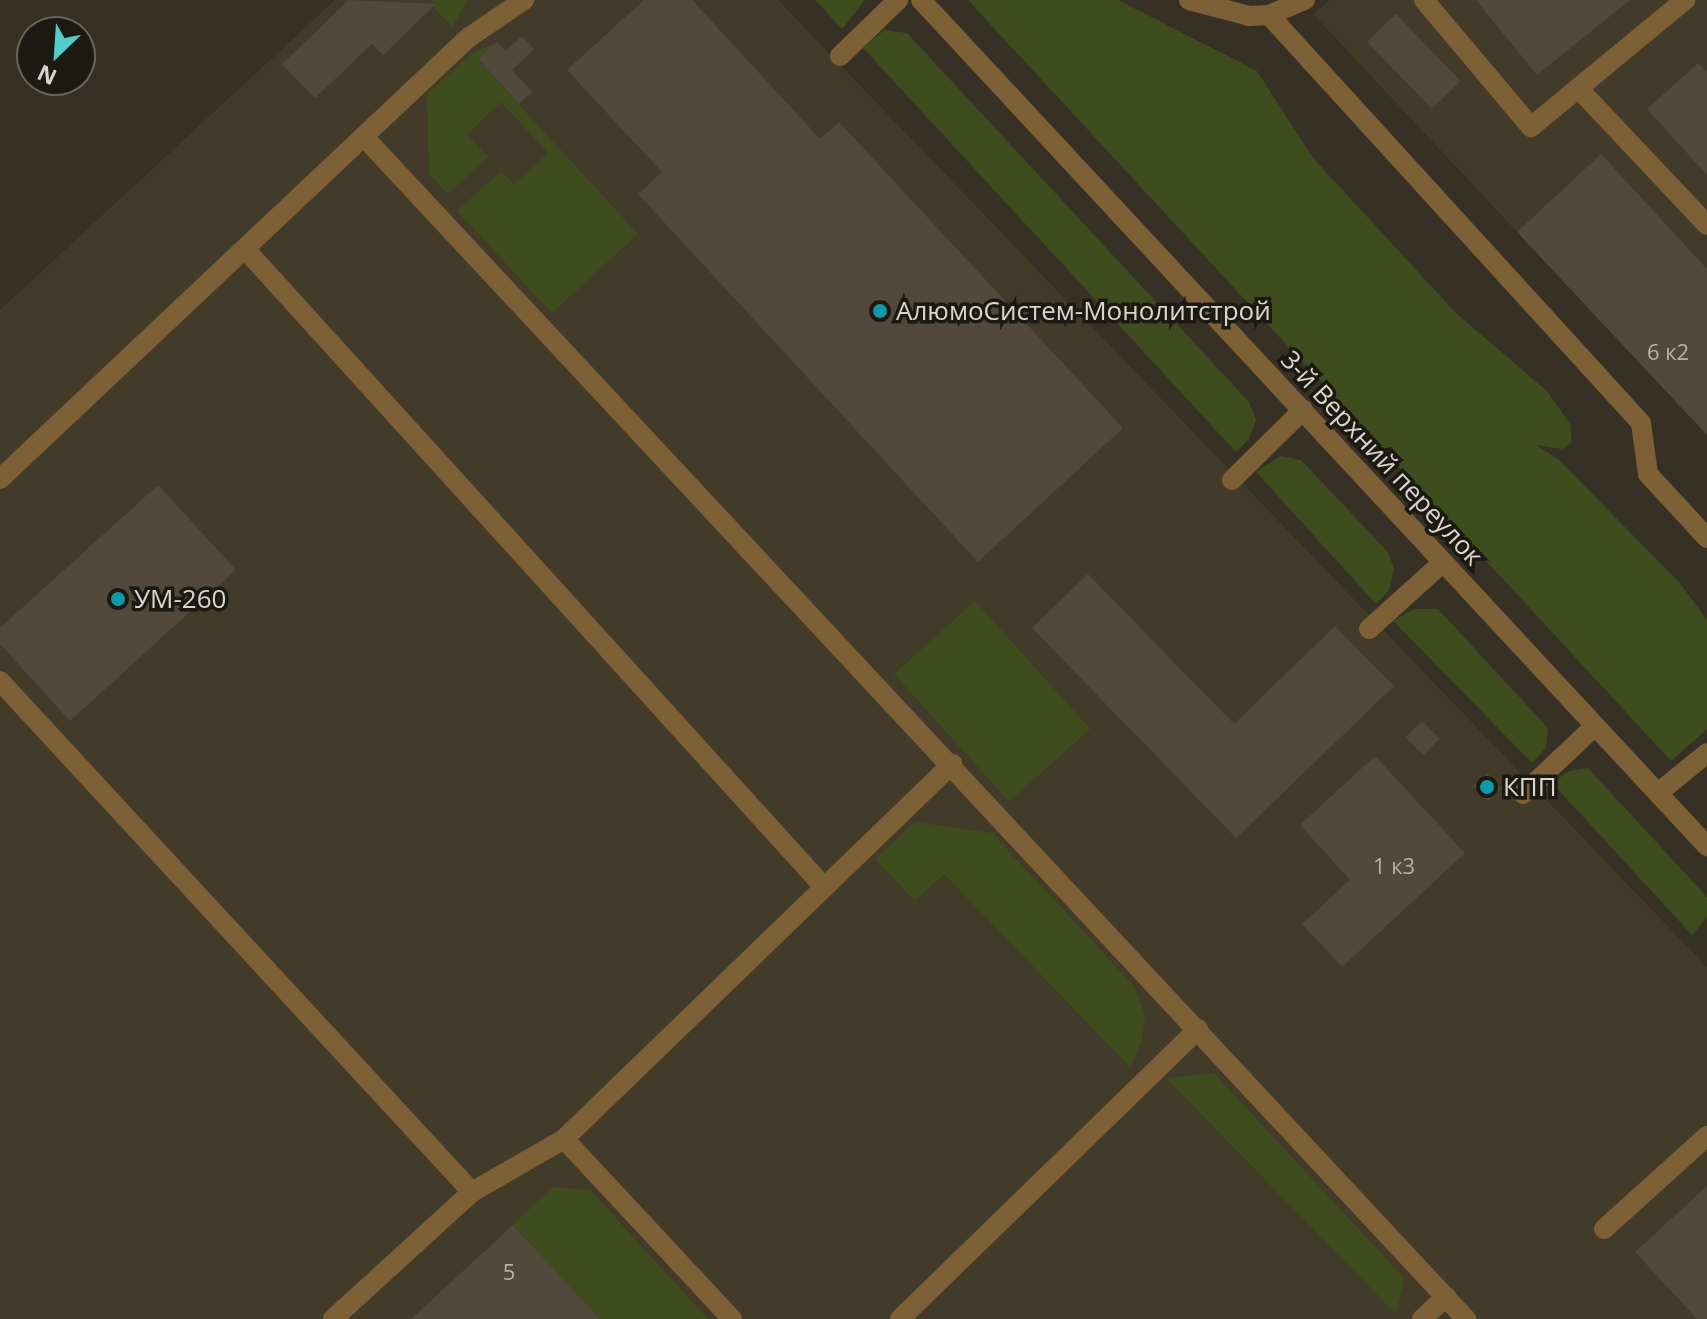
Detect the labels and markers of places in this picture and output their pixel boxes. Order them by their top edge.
place label: АлюмоСистем-Монолитстрой [896,295,1271,327]
marker: АлюмоСистем-Монолитстрой [871,302,889,320]
place label: УМ-260 [134,583,226,615]
marker: УМ-260 [109,590,127,608]
place label: КПП [1503,771,1557,803]
marker: КПП [1478,778,1496,796]

